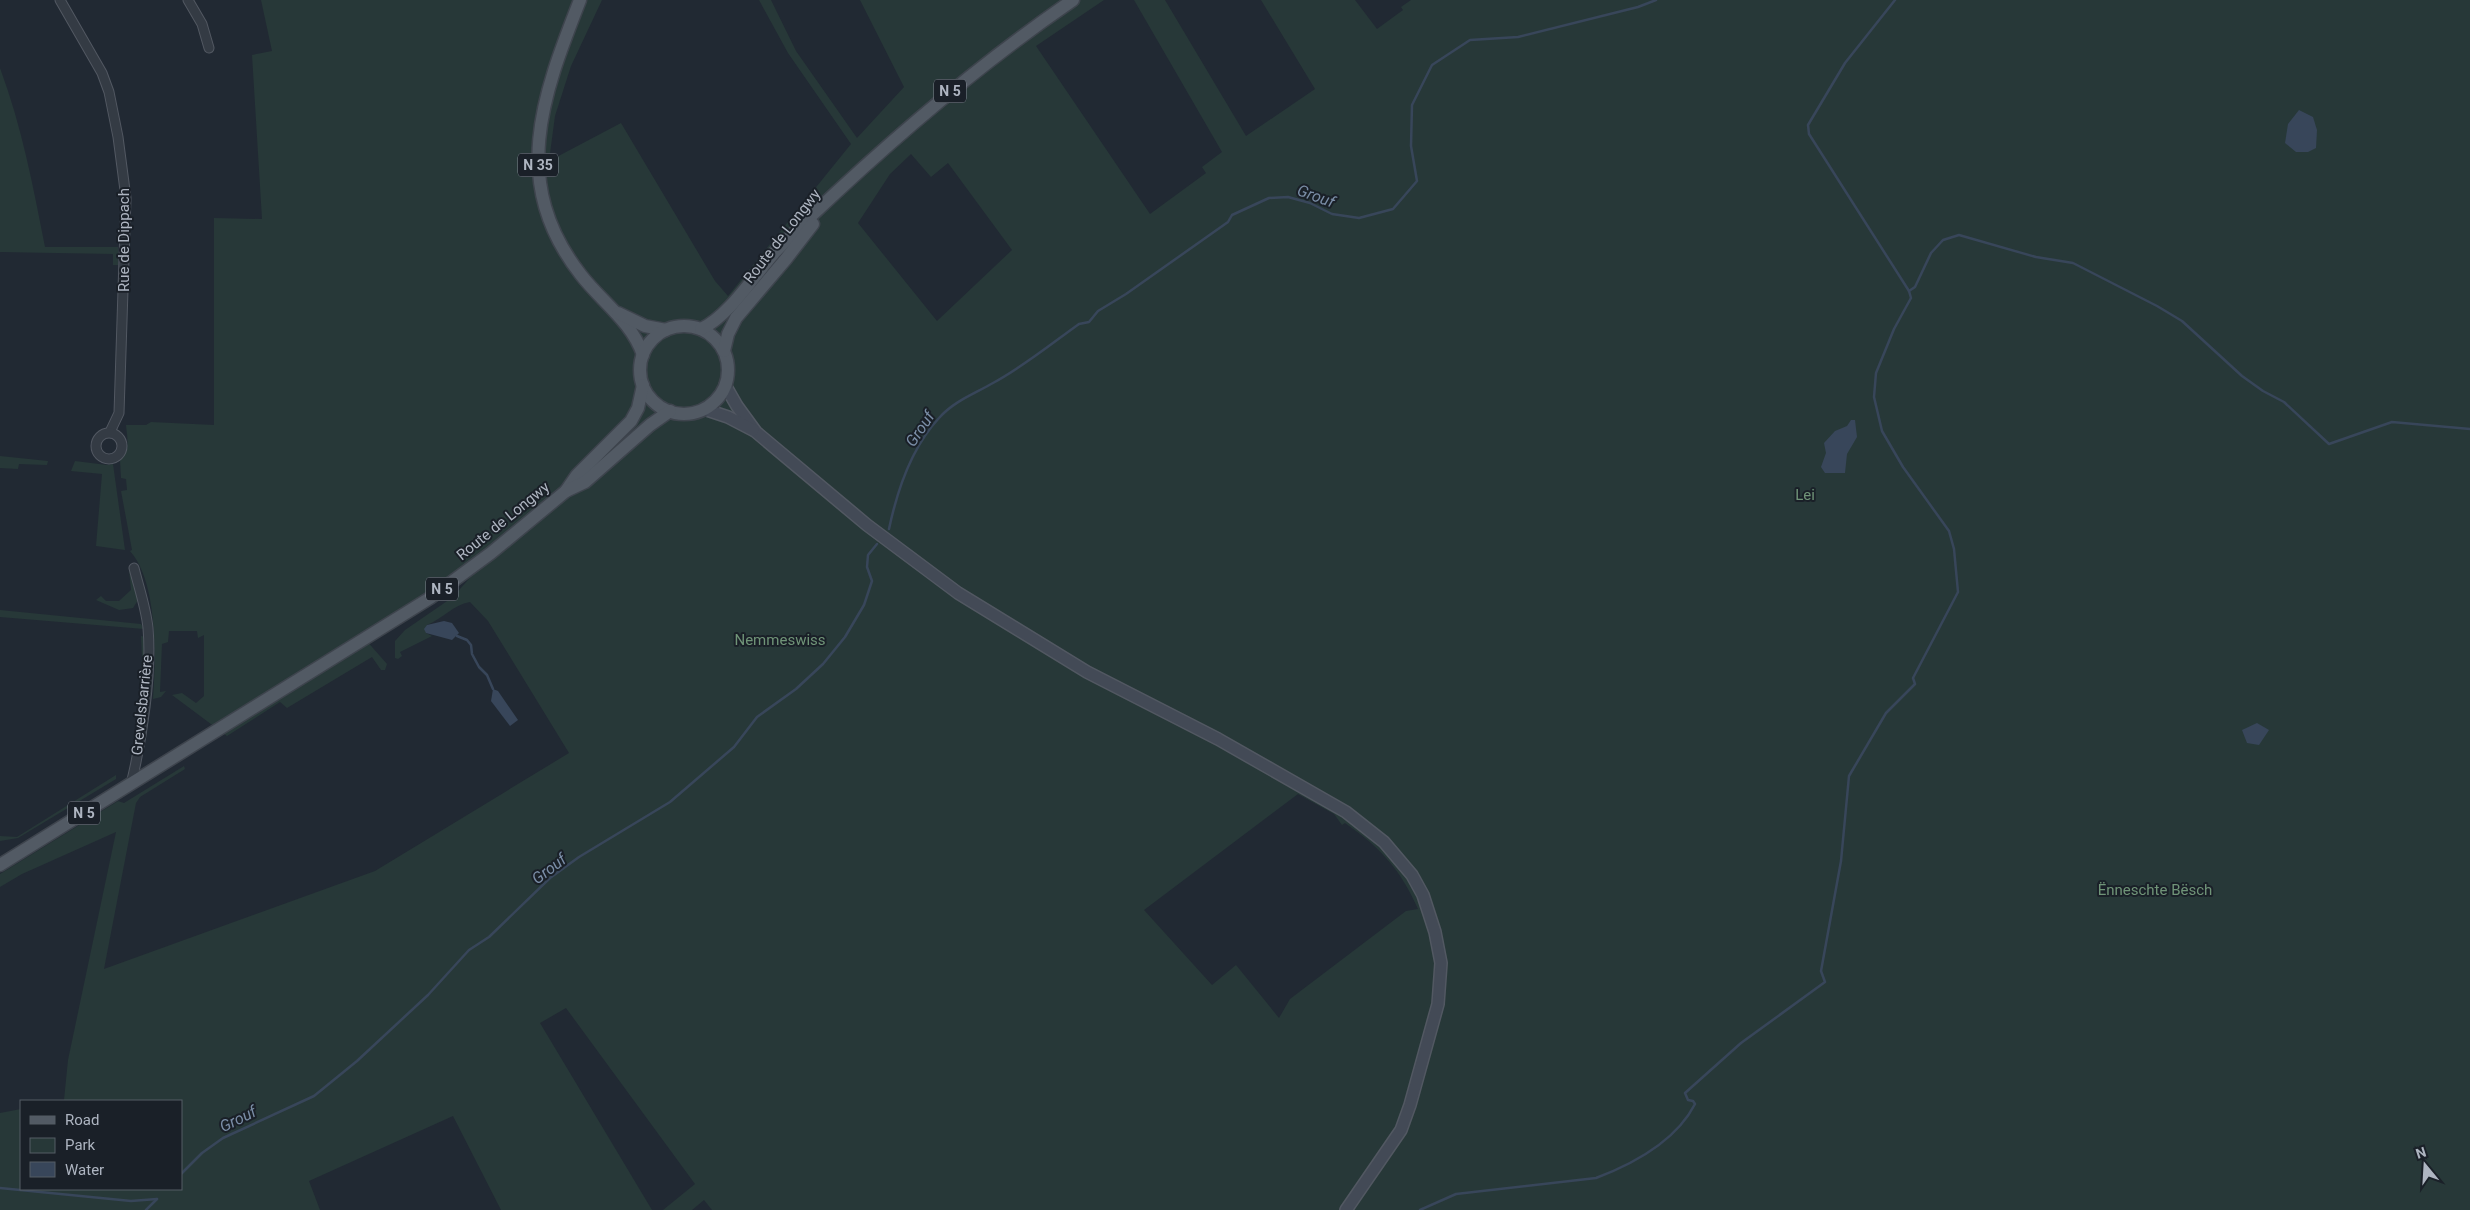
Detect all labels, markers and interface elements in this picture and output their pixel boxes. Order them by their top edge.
road number: N 5 [934,80,966,102]
road number: N 35 [518,154,558,176]
water label: Grouf [1295,180,1339,212]
street label: Route de Longwy [740,185,824,287]
street label: Rue de Dippach [115,188,133,292]
water label: Grouf [901,406,940,450]
street label: Route de Longwy [453,478,553,564]
park label: Lei [1795,486,1815,504]
road number: N 5 [426,578,458,600]
park label: Nemmeswiss [734,631,826,649]
street label: Grevelsbarrière [128,654,156,756]
road number: N 5 [68,801,100,824]
water label: Grouf [528,849,571,888]
park label: Ënneschte Bësch [2098,881,2212,899]
legend [20,1100,182,1190]
water label: Grouf [217,1101,261,1136]
text: Road [65,1111,99,1129]
text: Park [65,1136,96,1154]
north arrow [2400,1140,2450,1190]
text: N [2414,1143,2428,1162]
text: Water [65,1161,104,1179]

